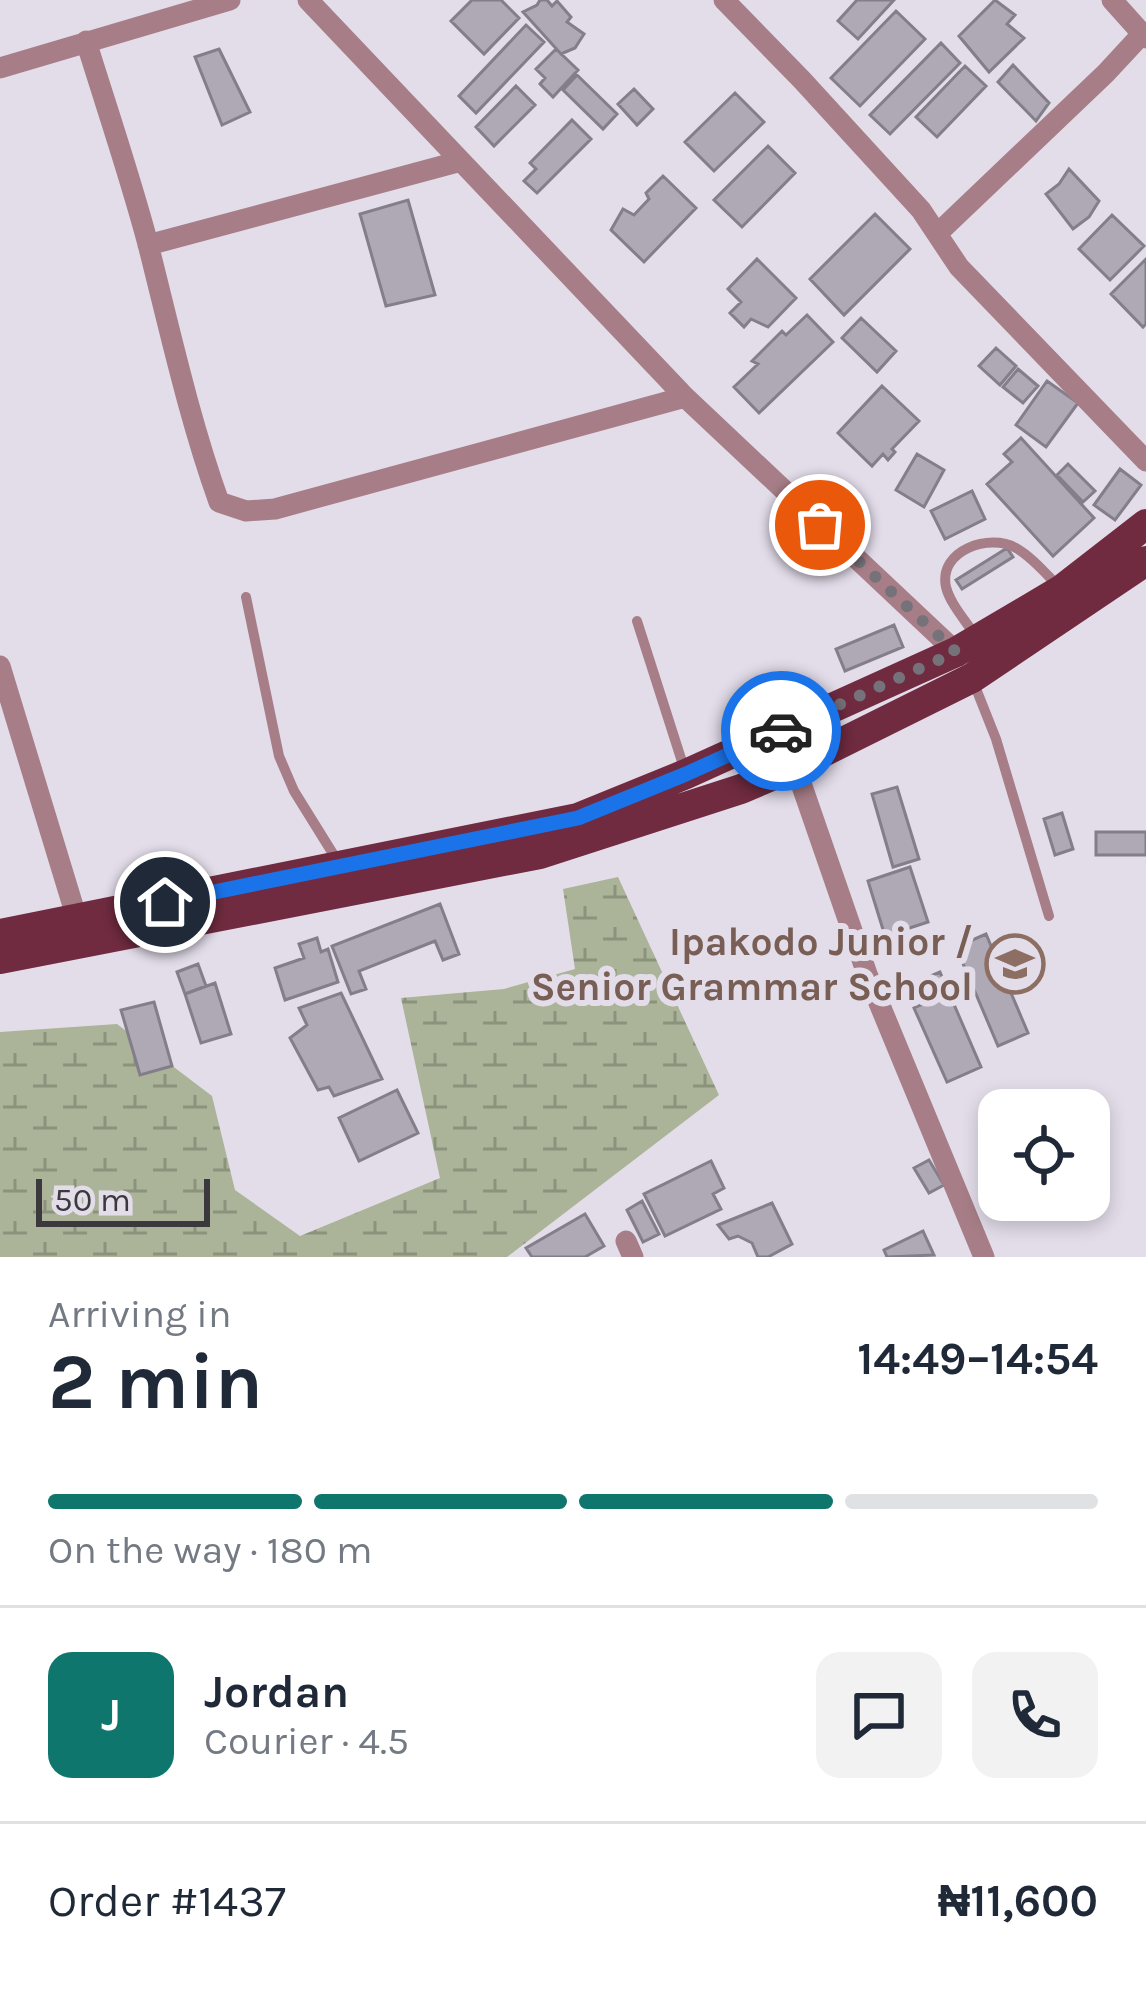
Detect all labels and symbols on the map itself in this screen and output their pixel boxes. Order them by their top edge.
pin [769,474,871,576]
courier [721,671,841,791]
pin [114,851,216,953]
place label: Ipakodo Junior / Senior Grammar School [531,919,973,1010]
school or university icon: Ipakodo Junior / Senior Grammar School [984,933,1046,995]
scale bar [36,1173,210,1226]

